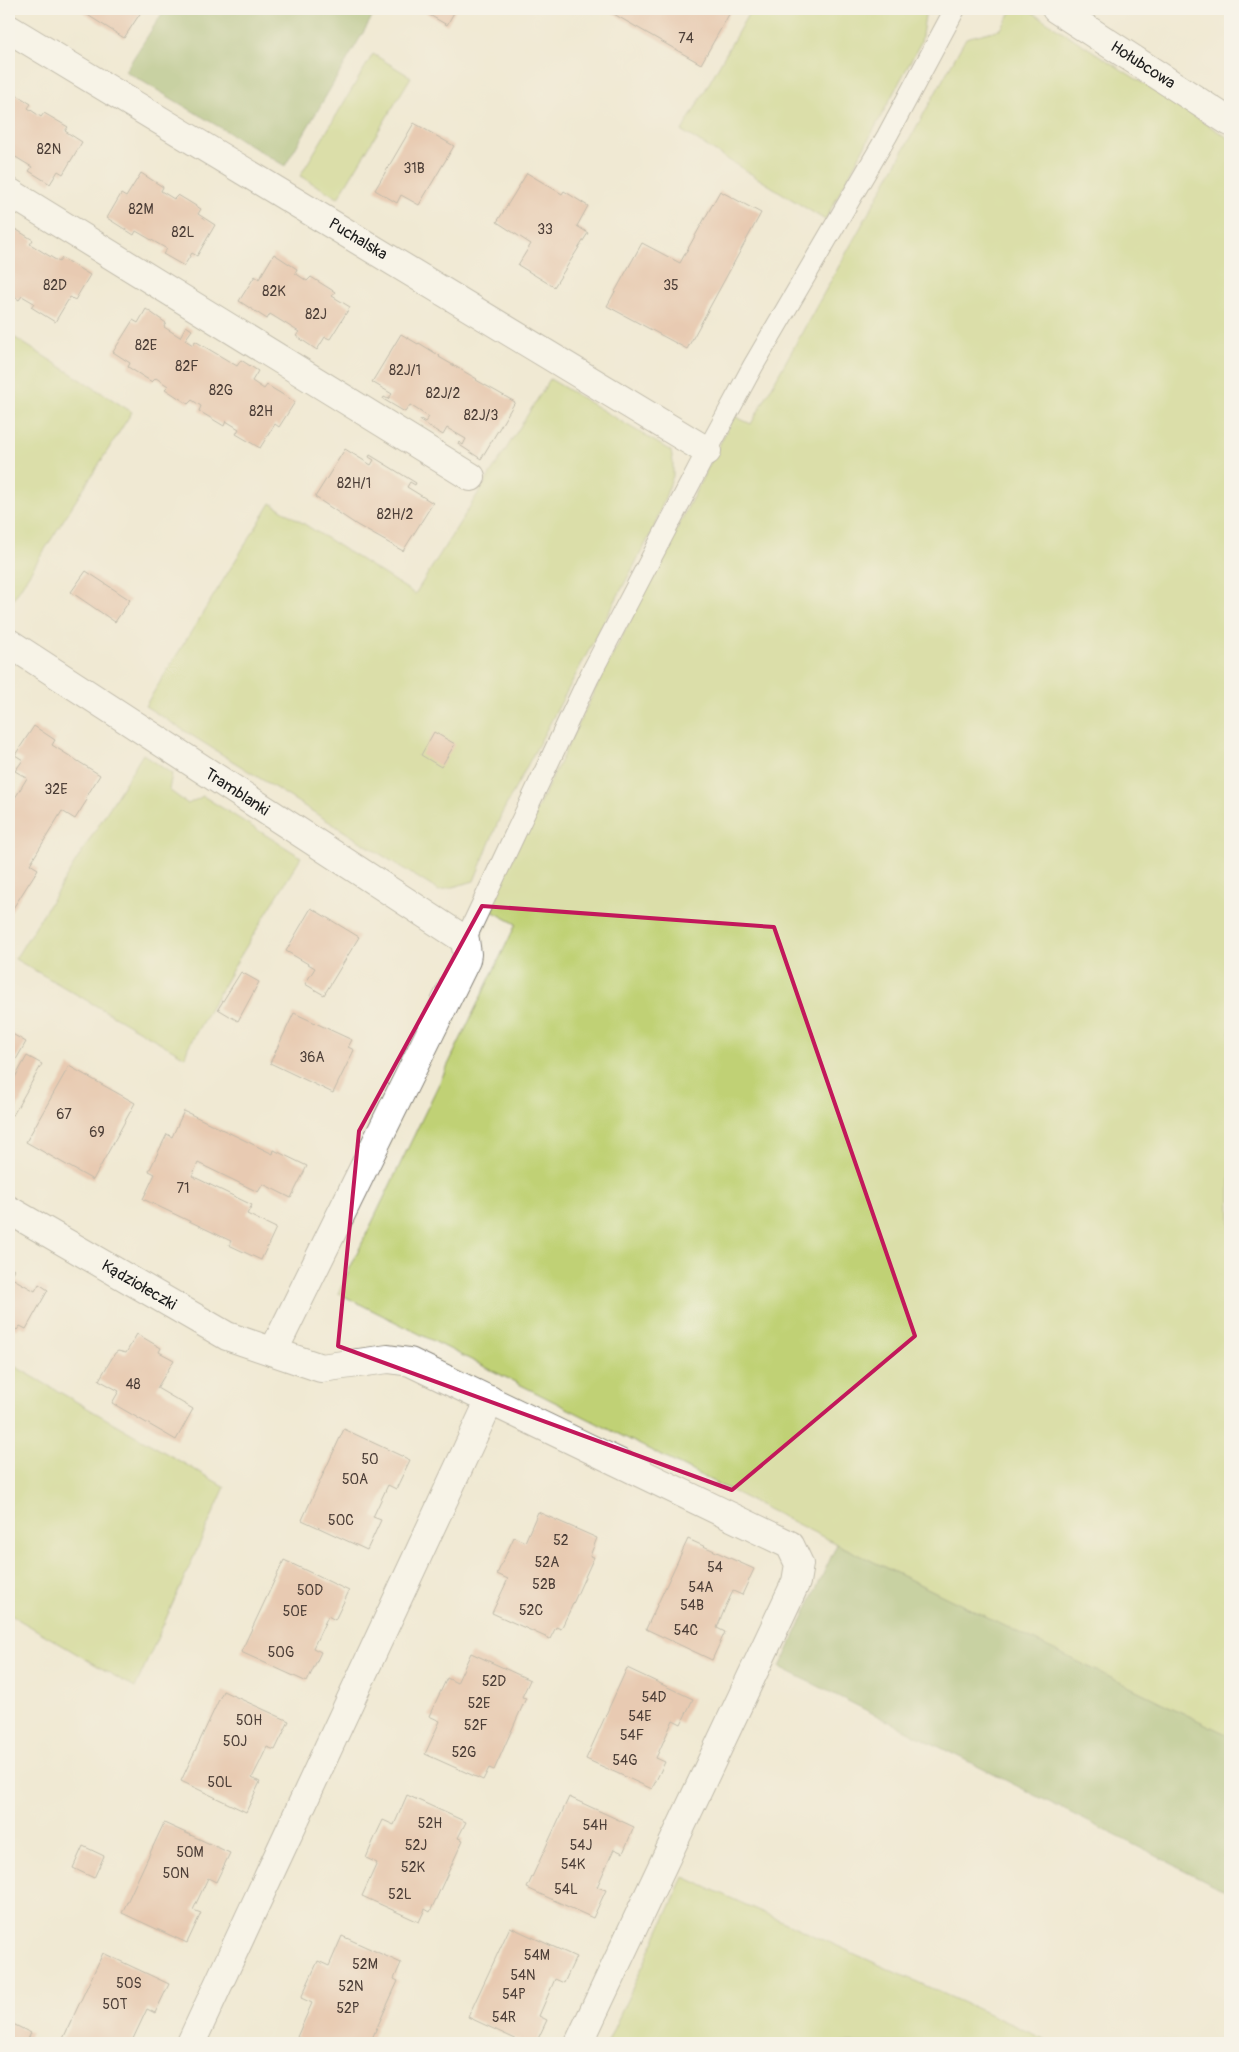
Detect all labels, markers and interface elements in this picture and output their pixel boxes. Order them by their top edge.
house number: 74 [678,30,694,47]
street label: Hołubcowa [1107,37,1179,93]
house number: 82N [37,141,61,158]
house number: 31B [403,160,425,177]
house number: 82M [129,201,153,218]
street label: Puchalska [325,214,391,264]
house number: 33 [537,221,553,238]
house number: 82L [172,224,194,241]
house number: 82D [43,277,67,294]
house number: 35 [663,277,679,294]
house number: 82K [262,283,286,300]
house number: 82J [305,306,327,323]
house number: 82E [135,337,157,354]
house number: 82F [175,358,199,375]
house number: 82J/1 [389,362,421,379]
house number: 82G [209,382,233,399]
house number: 82J/2 [426,385,460,402]
house number: 82H [249,403,273,420]
house number: 82J/3 [464,407,498,424]
house number: 82H/1 [337,475,371,492]
house number: 82H/2 [377,506,413,523]
street label: Tramblanki [201,764,273,820]
house number: 32E [45,781,67,798]
house number: 36A [299,1049,325,1066]
house number: 67 [56,1106,72,1123]
house number: 69 [89,1124,105,1141]
house number: 71 [177,1180,189,1197]
street label: Kądziołeczki [98,1255,180,1315]
house number: 48 [125,1376,141,1393]
house number: 50 [361,1451,379,1468]
house number: 50A [342,1471,368,1488]
house number: 50C [328,1512,354,1529]
house number: 52 [553,1532,569,1549]
house number: 52A [535,1554,559,1571]
house number: 54 [707,1559,723,1576]
house number: 52B [532,1576,556,1593]
house number: 54A [689,1579,713,1596]
house number: 50D [297,1582,323,1599]
house number: 54B [680,1597,704,1614]
house number: 52C [519,1602,543,1619]
house number: 50E [283,1603,307,1620]
house number: 54C [674,1622,699,1639]
house number: 50G [268,1644,294,1661]
house number: 52D [482,1673,506,1690]
house number: 54D [642,1689,666,1706]
house number: 52E [468,1695,490,1712]
house number: 54E [629,1708,652,1725]
house number: 50H [236,1712,262,1729]
house number: 52F [464,1717,488,1734]
house number: 54F [620,1727,644,1744]
house number: 50J [223,1733,247,1750]
house number: 52G [452,1744,476,1761]
house number: 54G [613,1752,638,1769]
house number: 50L [207,1774,233,1791]
house number: 52H [418,1815,442,1832]
house number: 54H [583,1817,607,1834]
house number: 52J [405,1837,427,1854]
house number: 54J [570,1837,592,1854]
house number: 50M [176,1844,204,1861]
house number: 54K [561,1856,586,1873]
house number: 52K [401,1859,425,1876]
house number: 50N [163,1865,189,1882]
house number: 54L [554,1881,578,1898]
house number: 52L [388,1886,412,1903]
house number: 54M [524,1947,550,1964]
house number: 52M [352,1956,378,1973]
house number: 54N [510,1967,536,1984]
house number: 50S [116,1975,142,1992]
house number: 52N [339,1978,363,1995]
house number: 54P [502,1986,526,2003]
house number: 50T [103,1996,128,2013]
house number: 52P [336,2000,360,2017]
house number: 54R [492,2009,516,2026]

